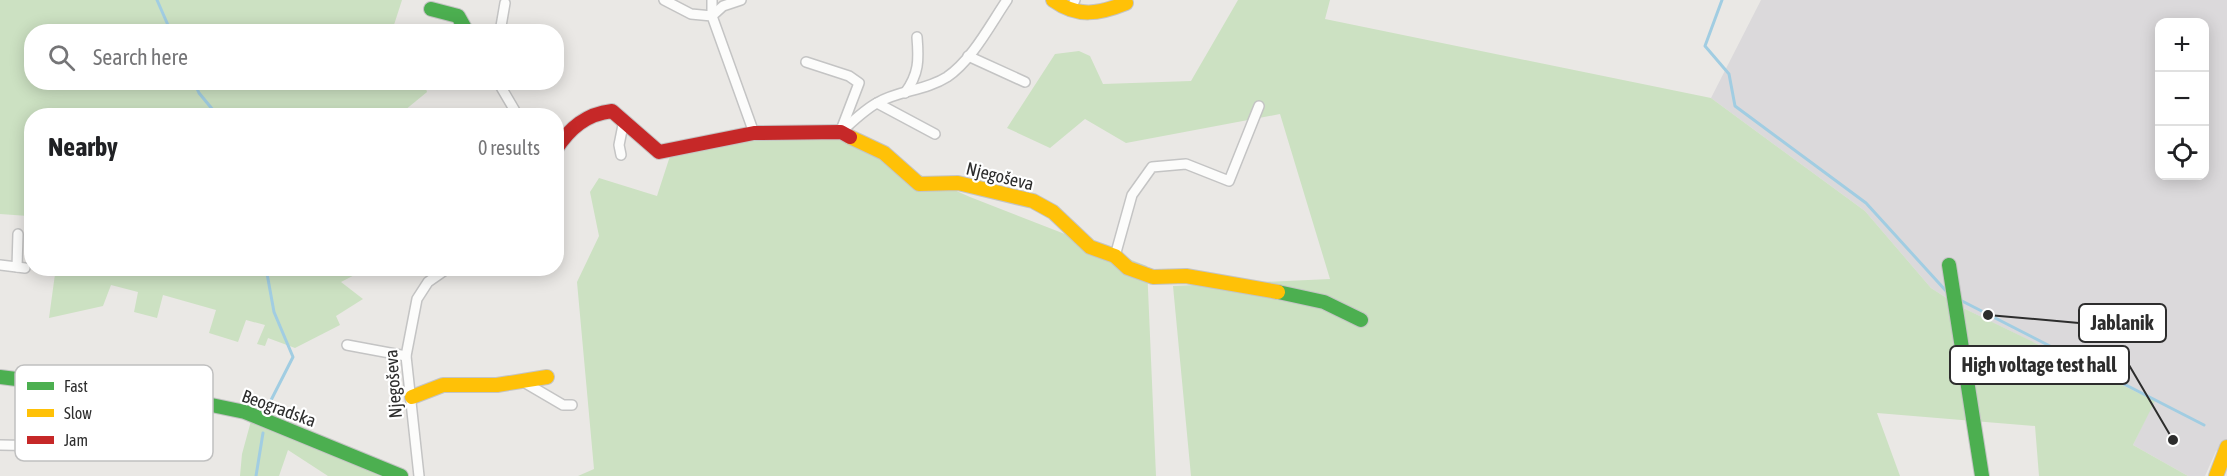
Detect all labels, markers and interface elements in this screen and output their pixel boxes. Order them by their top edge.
map controls [2155,18,2209,180]
button: + [2155,18,2209,72]
search box [24,24,564,90]
icon: search [45,41,78,74]
text: Search here [93,44,188,70]
button: − [2155,72,2209,126]
button: locate [2155,126,2209,180]
text: Nearby [48,132,118,162]
text: 0 results [478,136,540,159]
street label: Njegoševa [964,157,1036,195]
callout: Jablanik [2079,304,2166,342]
text: Jablanik [2090,311,2154,334]
callout: High voltage test hall [1950,346,2129,384]
street label: Njegoševa [380,349,406,419]
text: High voltage test hall [1962,353,2117,376]
legend [15,365,213,461]
text: Fast [64,377,88,395]
street label: Beogradska [239,385,319,431]
text: Slow [64,404,92,422]
text: Jam [64,431,88,449]

